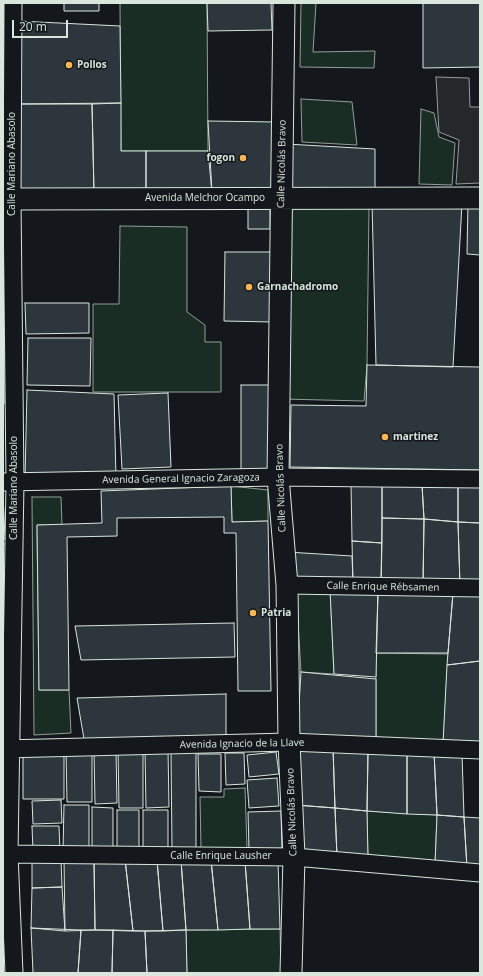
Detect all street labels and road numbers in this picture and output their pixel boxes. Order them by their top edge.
street label: Calle Mariano Abasolo [6,112,18,216]
street label: Calle Nicolás Bravo [275,120,289,208]
street label: Avenida Melchor Ocampo [145,192,265,204]
street label: Calle Mariano Abasolo [8,436,20,540]
street label: Calle Nicolás Bravo [273,444,289,532]
street label: Avenida General Ignacio Zaragoza [102,472,260,486]
street label: Calle Enrique Rébsamen [326,580,440,594]
street label: Avenida Ignacio de la Llave [180,737,304,751]
street label: Calle Nicolás Bravo [284,768,300,856]
street label: Calle Enrique Lausher [170,850,272,862]

